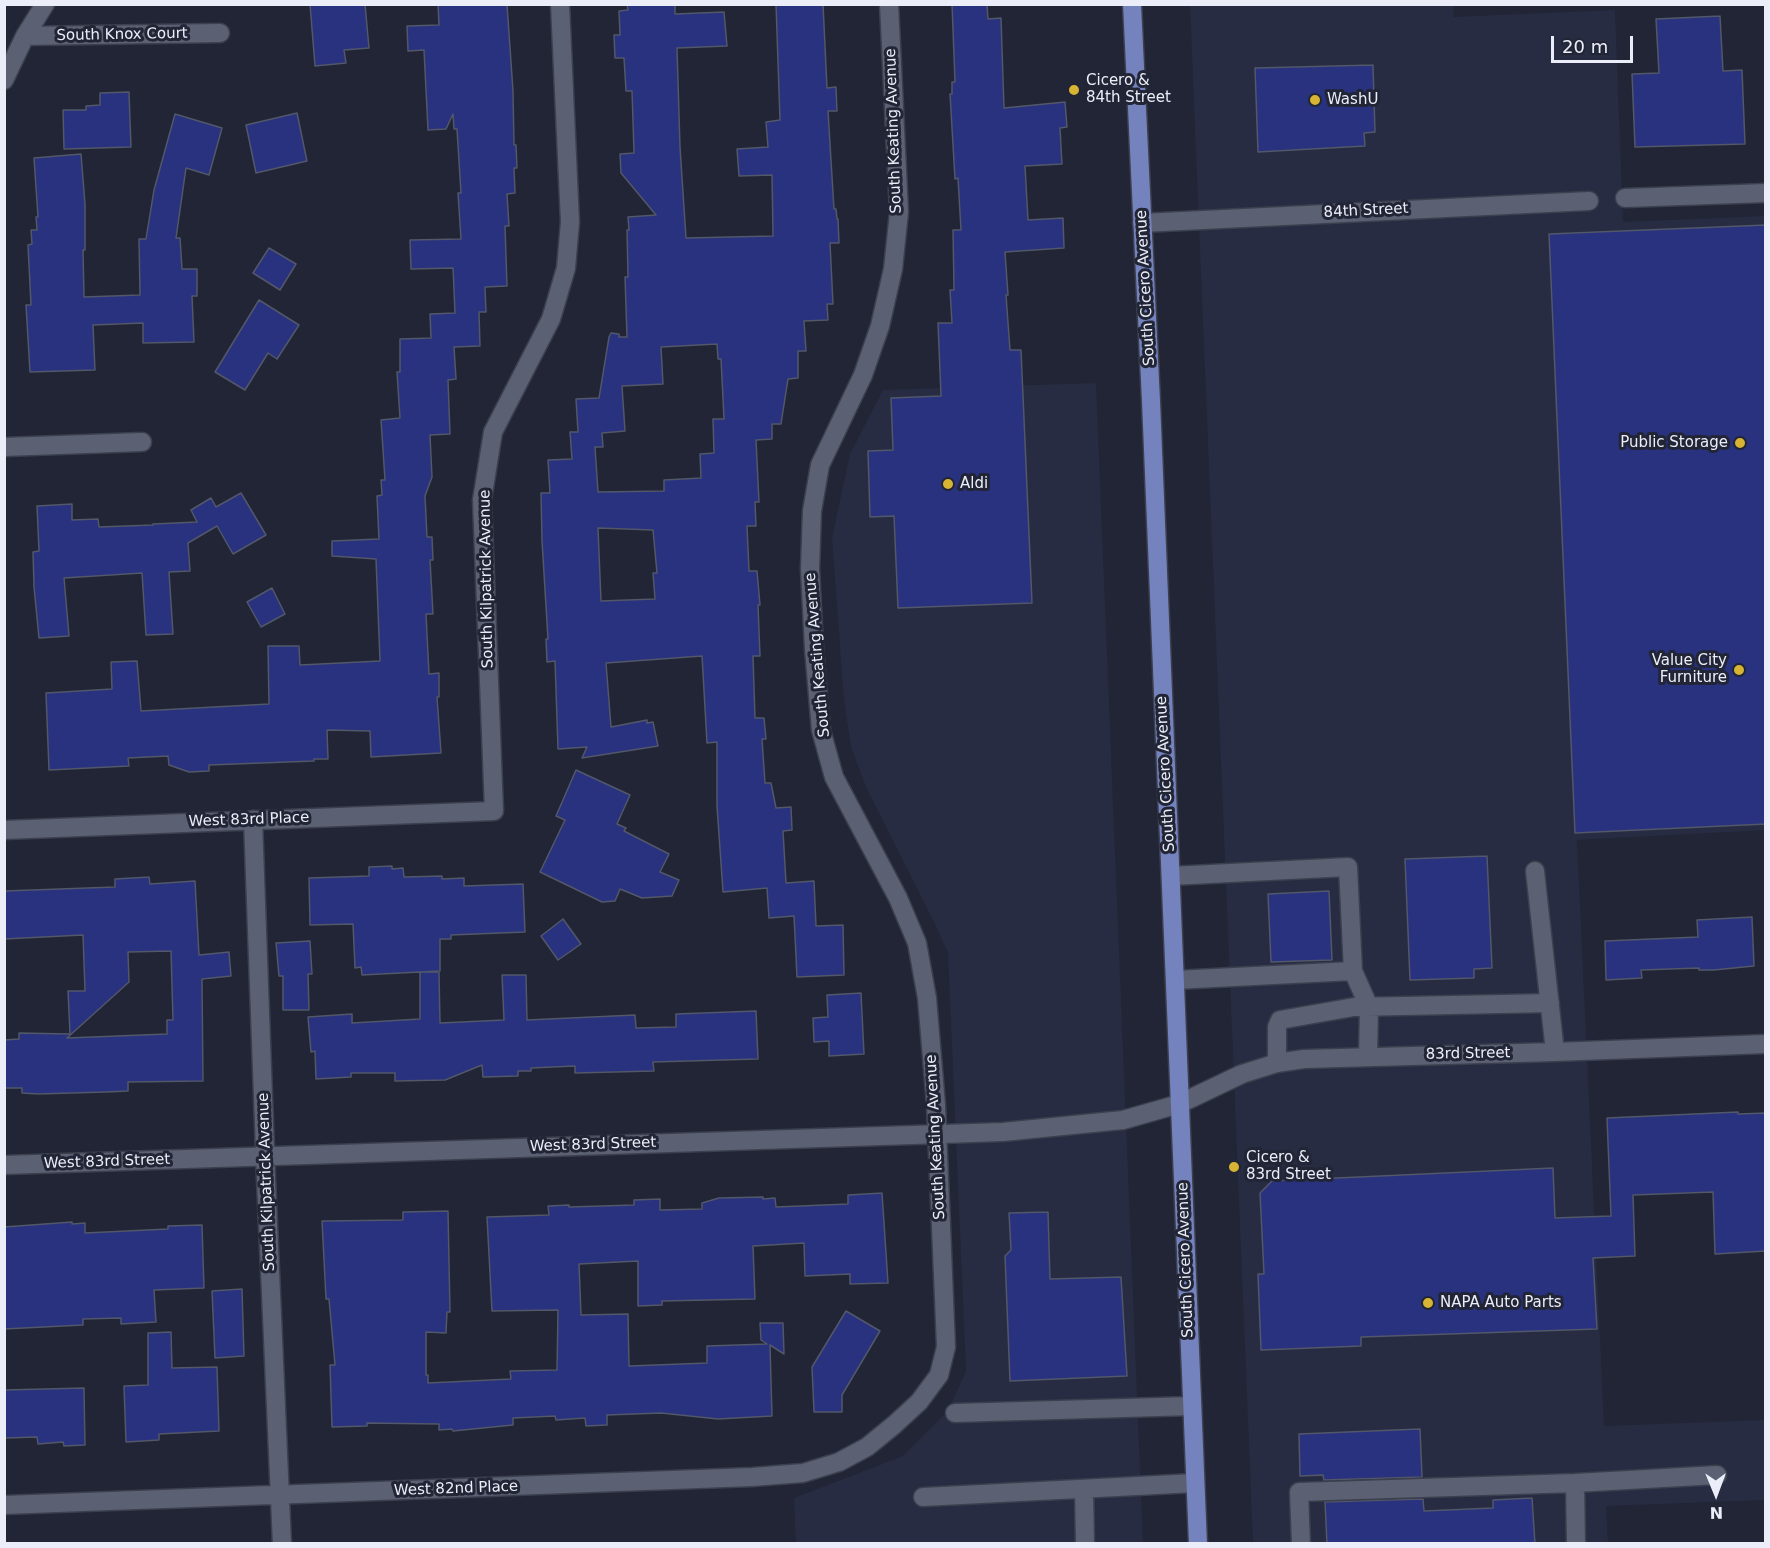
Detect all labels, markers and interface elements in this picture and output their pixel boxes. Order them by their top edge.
scale bar [1554,24,1636,62]
street label: South Knox Court [56,25,188,45]
text: 20 m [1562,36,1608,57]
street label: South Keating Avenue [882,48,906,214]
place label: Cicero & 84th Street [1086,72,1171,107]
marker: Cicero & 84th Street [1067,83,1081,97]
place label: WashU [1327,91,1378,109]
marker: WashU [1308,93,1322,107]
street label: 84th Street [1323,200,1409,222]
street label: South Cicero Avenue [1133,210,1159,366]
place label: Public Storage [1620,434,1728,452]
marker: Public Storage [1733,436,1747,450]
place label: Aldi [960,475,988,493]
marker: Aldi [941,477,955,491]
street label: South Kilpatrick Avenue [476,489,498,669]
street label: South Keating Avenue [802,572,834,738]
place label: Value City Furniture [1652,652,1727,687]
marker: Value City Furniture [1732,663,1746,677]
street label: South Cicero Avenue [1153,696,1179,852]
street label: West 83rd Place [188,809,310,831]
street label: 83rd Street [1425,1044,1511,1064]
street label: South Keating Avenue [923,1054,949,1220]
street label: South Kilpatrick Avenue [255,1092,279,1272]
street label: West 83rd Street [529,1134,657,1156]
place label: Cicero & 83rd Street [1246,1149,1331,1184]
street label: West 83rd Street [43,1151,171,1173]
marker: Cicero & 83rd Street [1227,1160,1241,1174]
street label: South Cicero Avenue [1174,1182,1198,1338]
place label: NAPA Auto Parts [1440,1294,1562,1312]
marker: NAPA Auto Parts [1421,1296,1435,1310]
north arrow [1686,1464,1746,1524]
street label: West 82nd Place [394,1478,518,1500]
text: N [1709,1503,1723,1522]

